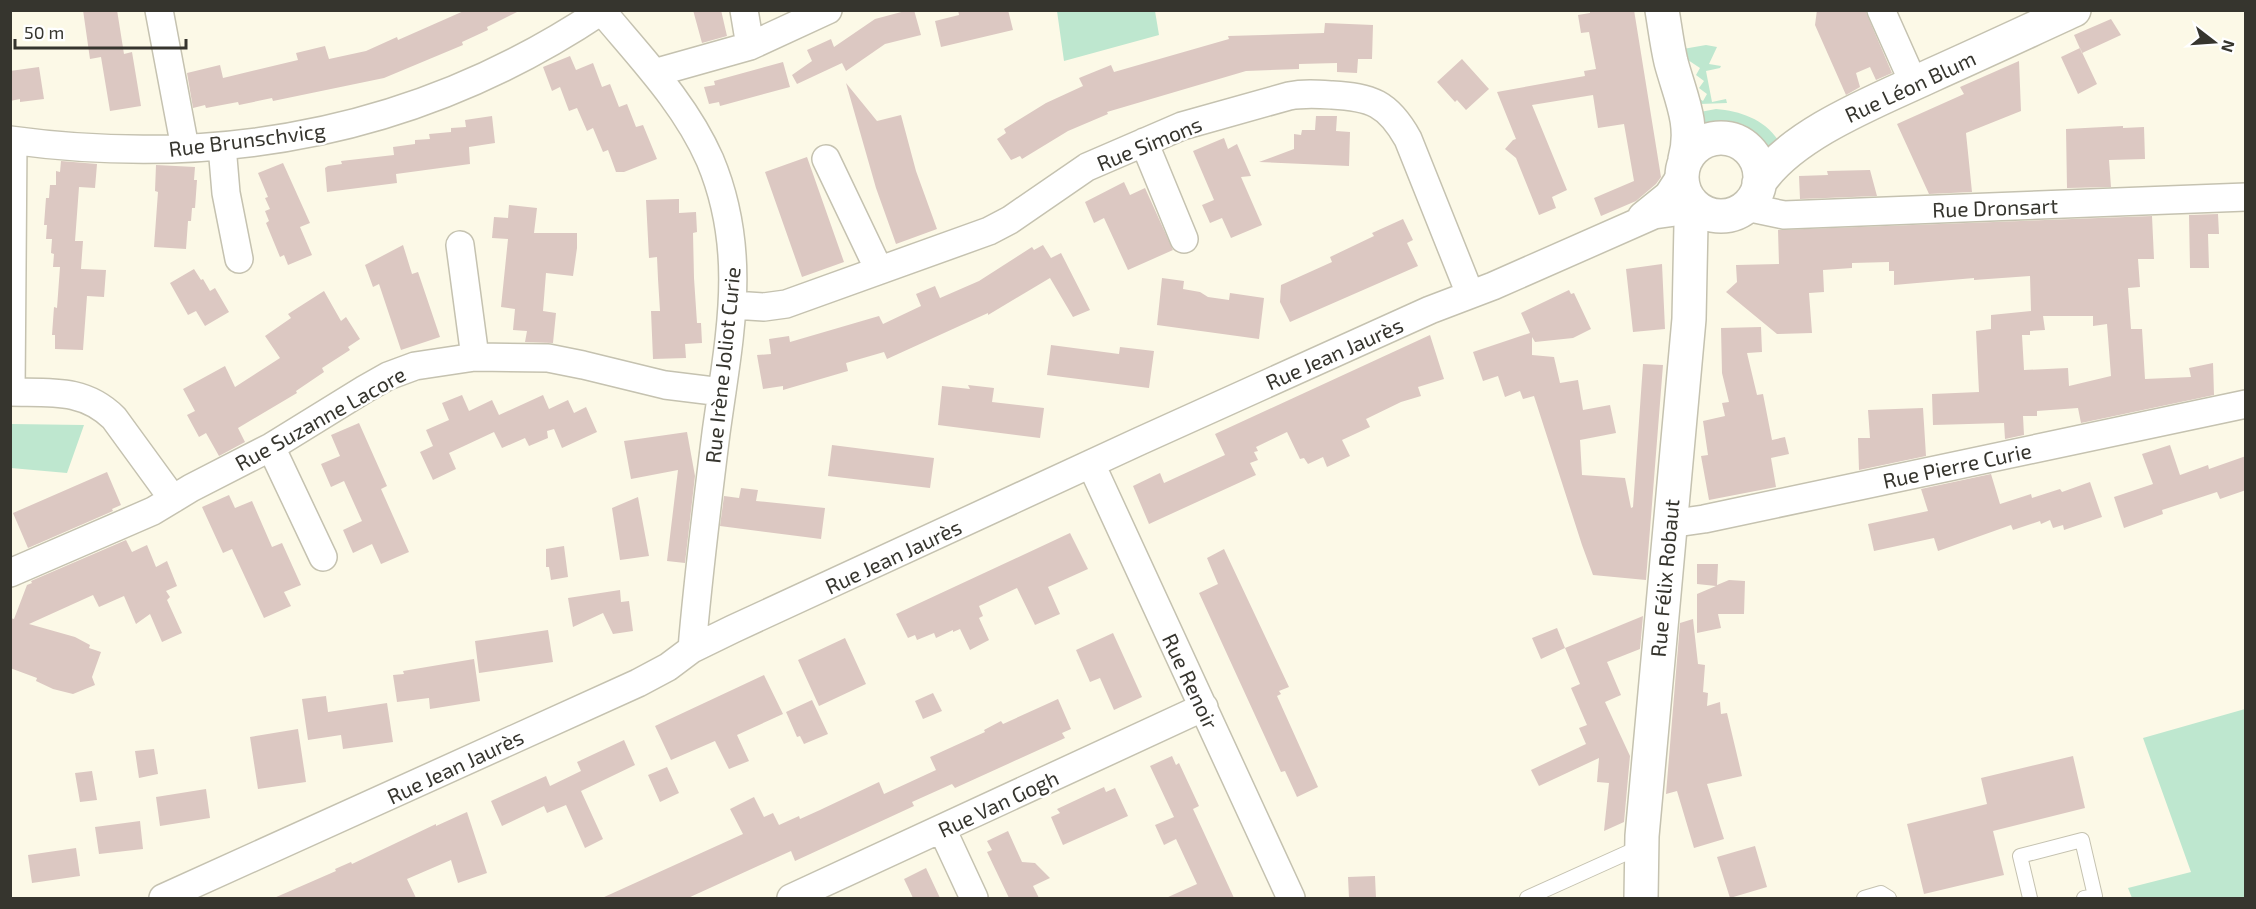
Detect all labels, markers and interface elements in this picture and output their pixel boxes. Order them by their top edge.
scale bar [15,12,186,50]
north arrow [2184,12,2244,72]
text: 50 m [24,21,64,43]
text: N [2218,38,2240,55]
street label: Rue Léon Blum [1841,45,1979,127]
street label: Rue Simons [1093,111,1205,175]
street label: Rue Brunschvicg [167,117,327,161]
street label: Rue Dronsart [1932,192,2058,222]
street label: Rue Irène Joliot Curie [699,265,745,465]
street label: Rue Jean Jaurès [1261,312,1407,394]
street label: Rue Suzanne Lacore [230,361,410,475]
street label: Rue Pierre Curie [1880,437,2034,493]
street label: Rue Félix Robaut [1645,498,1683,658]
street label: Rue Jean Jaurès [821,513,965,599]
street label: Rue Renoir [1158,629,1224,733]
street label: Rue Jean Jaurès [383,723,527,809]
street label: Rue Van Gogh [934,764,1062,842]

